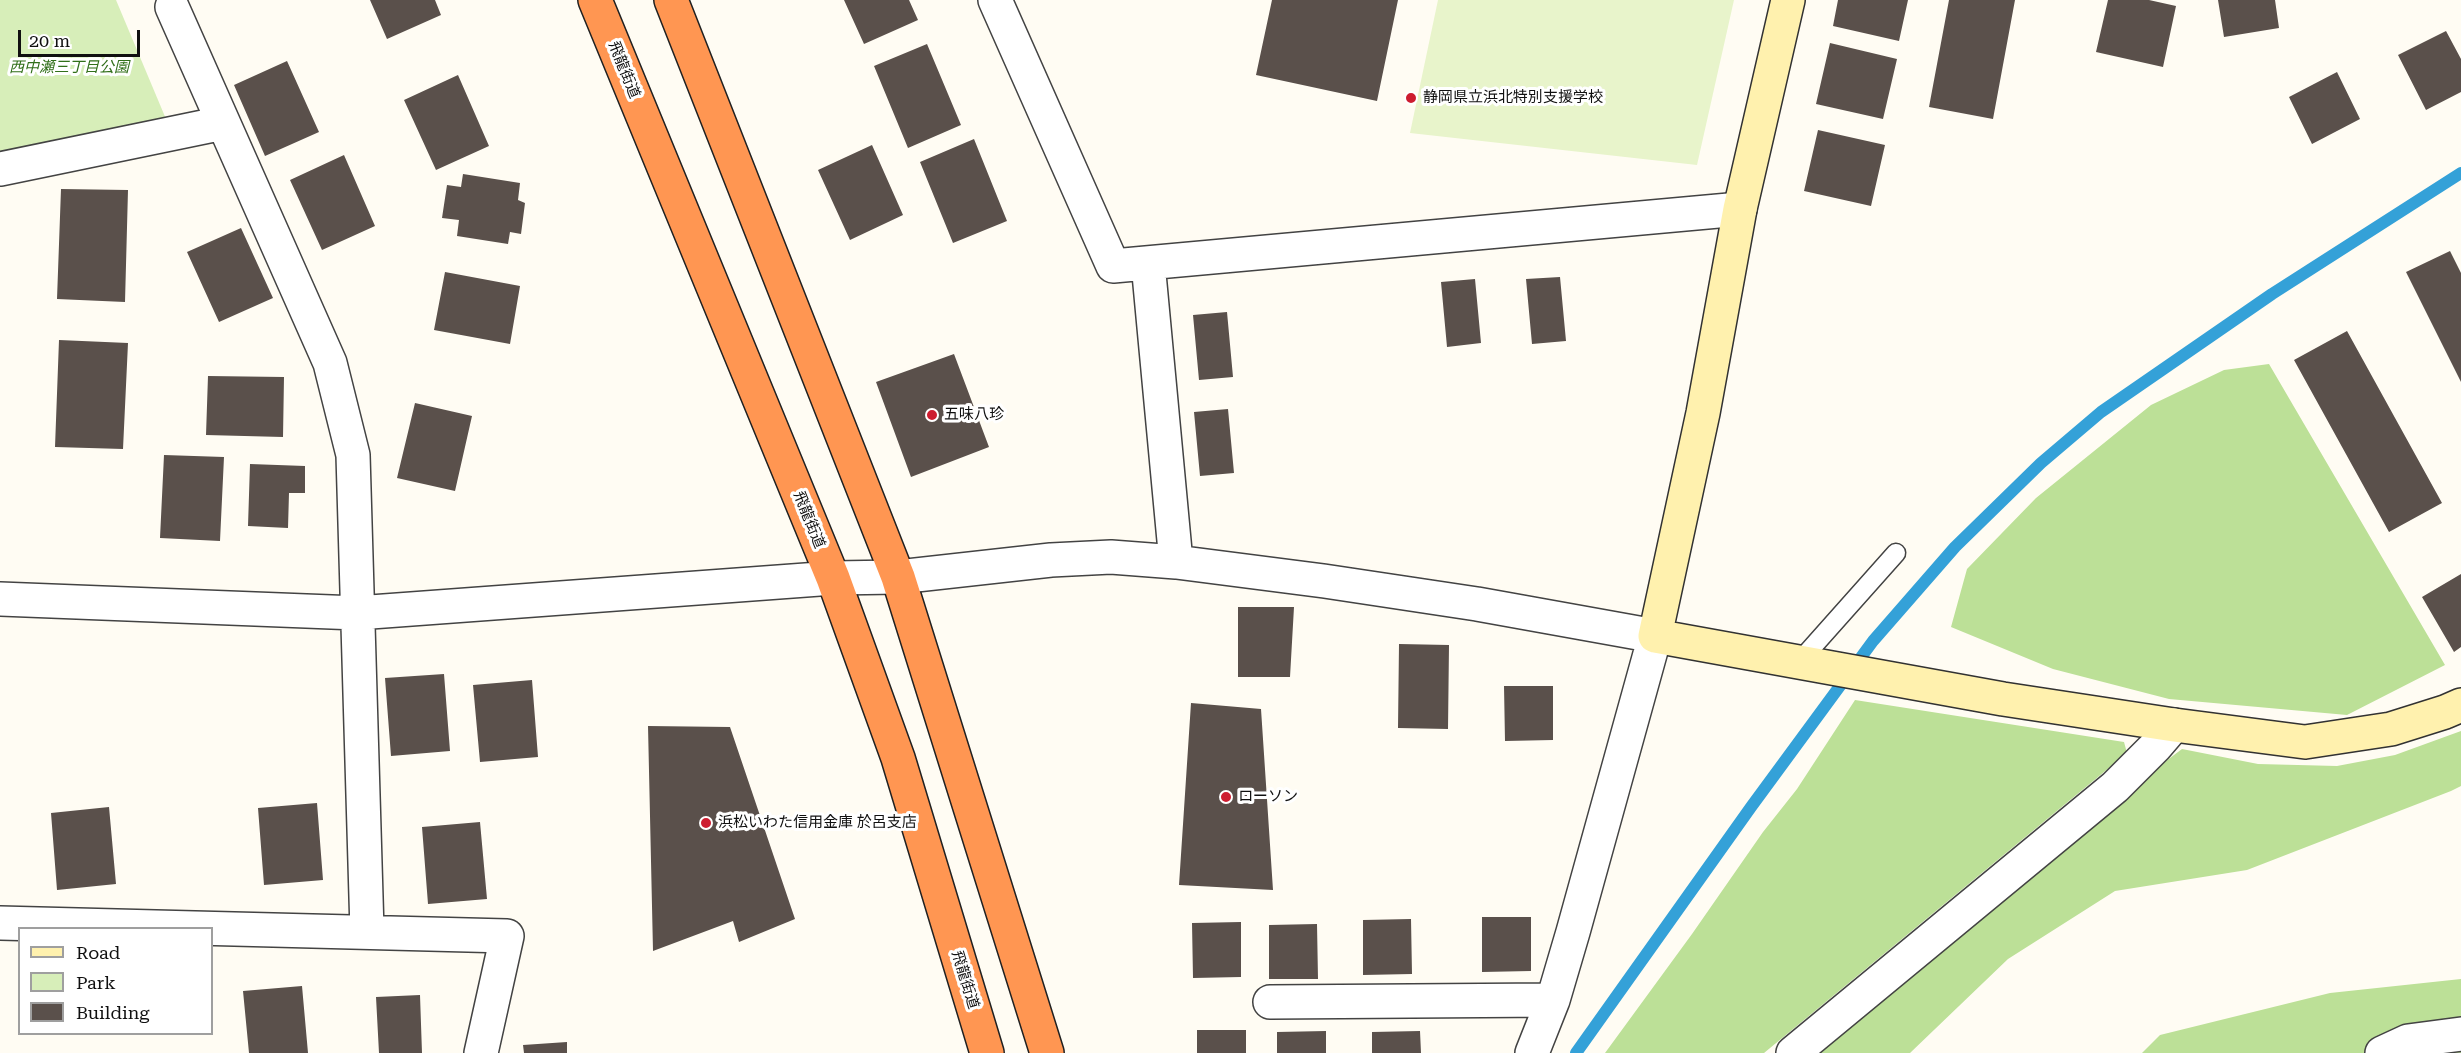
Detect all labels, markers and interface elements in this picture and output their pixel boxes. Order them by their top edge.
scale bar [21,18,142,56]
text: 20 m [29,30,70,51]
street label: 飛龍街道 [604,39,644,101]
park label: 西中瀬三丁目公園 [9,59,129,77]
place label: 静岡県立浜北特別支援学校 [1423,89,1603,107]
marker: 静岡県立浜北特別支援学校 [1404,91,1418,105]
place label: 五味八珍 [944,406,1004,424]
marker: 五味八珍 [925,408,939,422]
street label: 飛龍街道 [789,489,829,551]
place label: ローソン [1238,788,1298,806]
marker: ローソン [1219,790,1233,804]
place label: 浜松いわた信用金庫 於呂支店 [718,814,917,832]
marker: 浜松いわた信用金庫 於呂支店 [699,816,713,830]
legend [18,927,213,1035]
text: Road [76,942,120,963]
street label: 飛龍街道 [948,949,982,1011]
text: Park [76,972,116,993]
text: Building [76,1002,150,1023]

